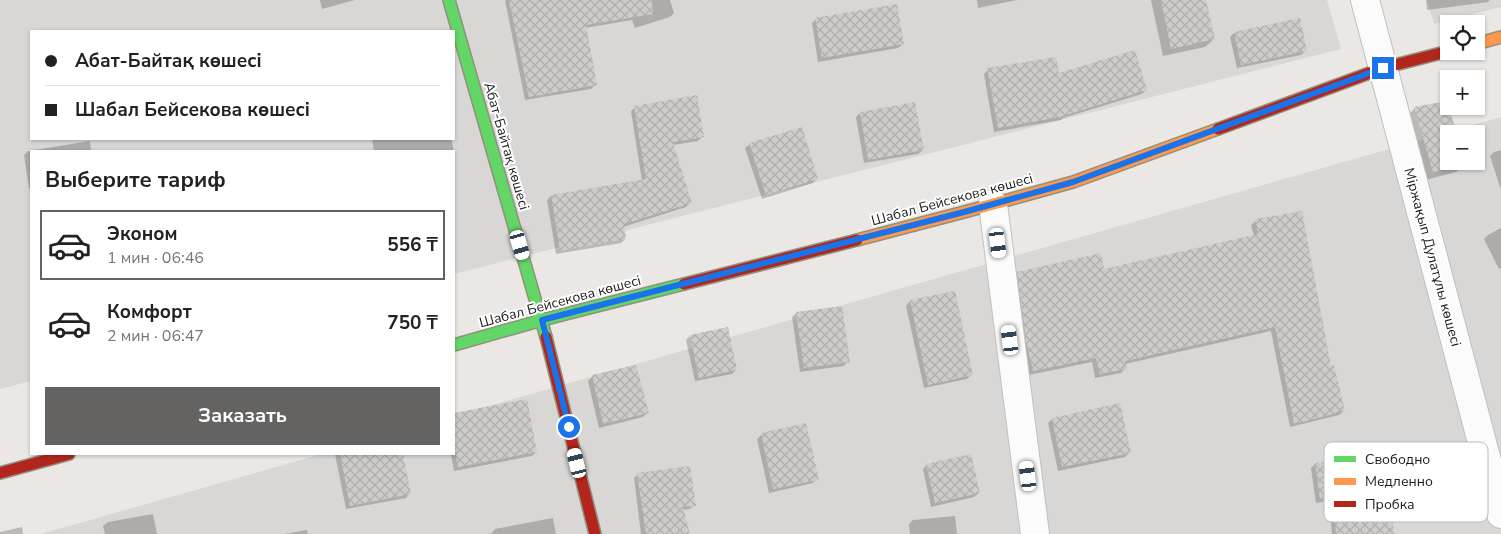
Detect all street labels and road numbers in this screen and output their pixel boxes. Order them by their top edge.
street label: Абат-Байтақ көшесі [479,80,534,212]
street label: Міржақып Дулатұлы көшесі [1400,166,1466,349]
street label: Шабал Бейсекова көшесі [869,169,1035,230]
street label: Шабал Бейсекова көшесі [477,271,643,332]

